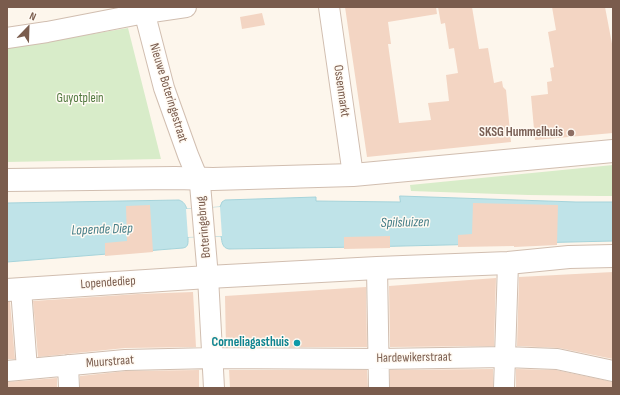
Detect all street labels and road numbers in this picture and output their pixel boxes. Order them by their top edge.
street label: Nieuwe Boteringestraat [146,42,190,144]
street label: Ossenmarkt [330,64,352,118]
street label: Boteringebrug [194,195,214,259]
street label: Lopendediep [80,273,136,293]
street label: Hardewikerstraat [376,350,452,366]
street label: Muurstraat [85,353,135,371]

